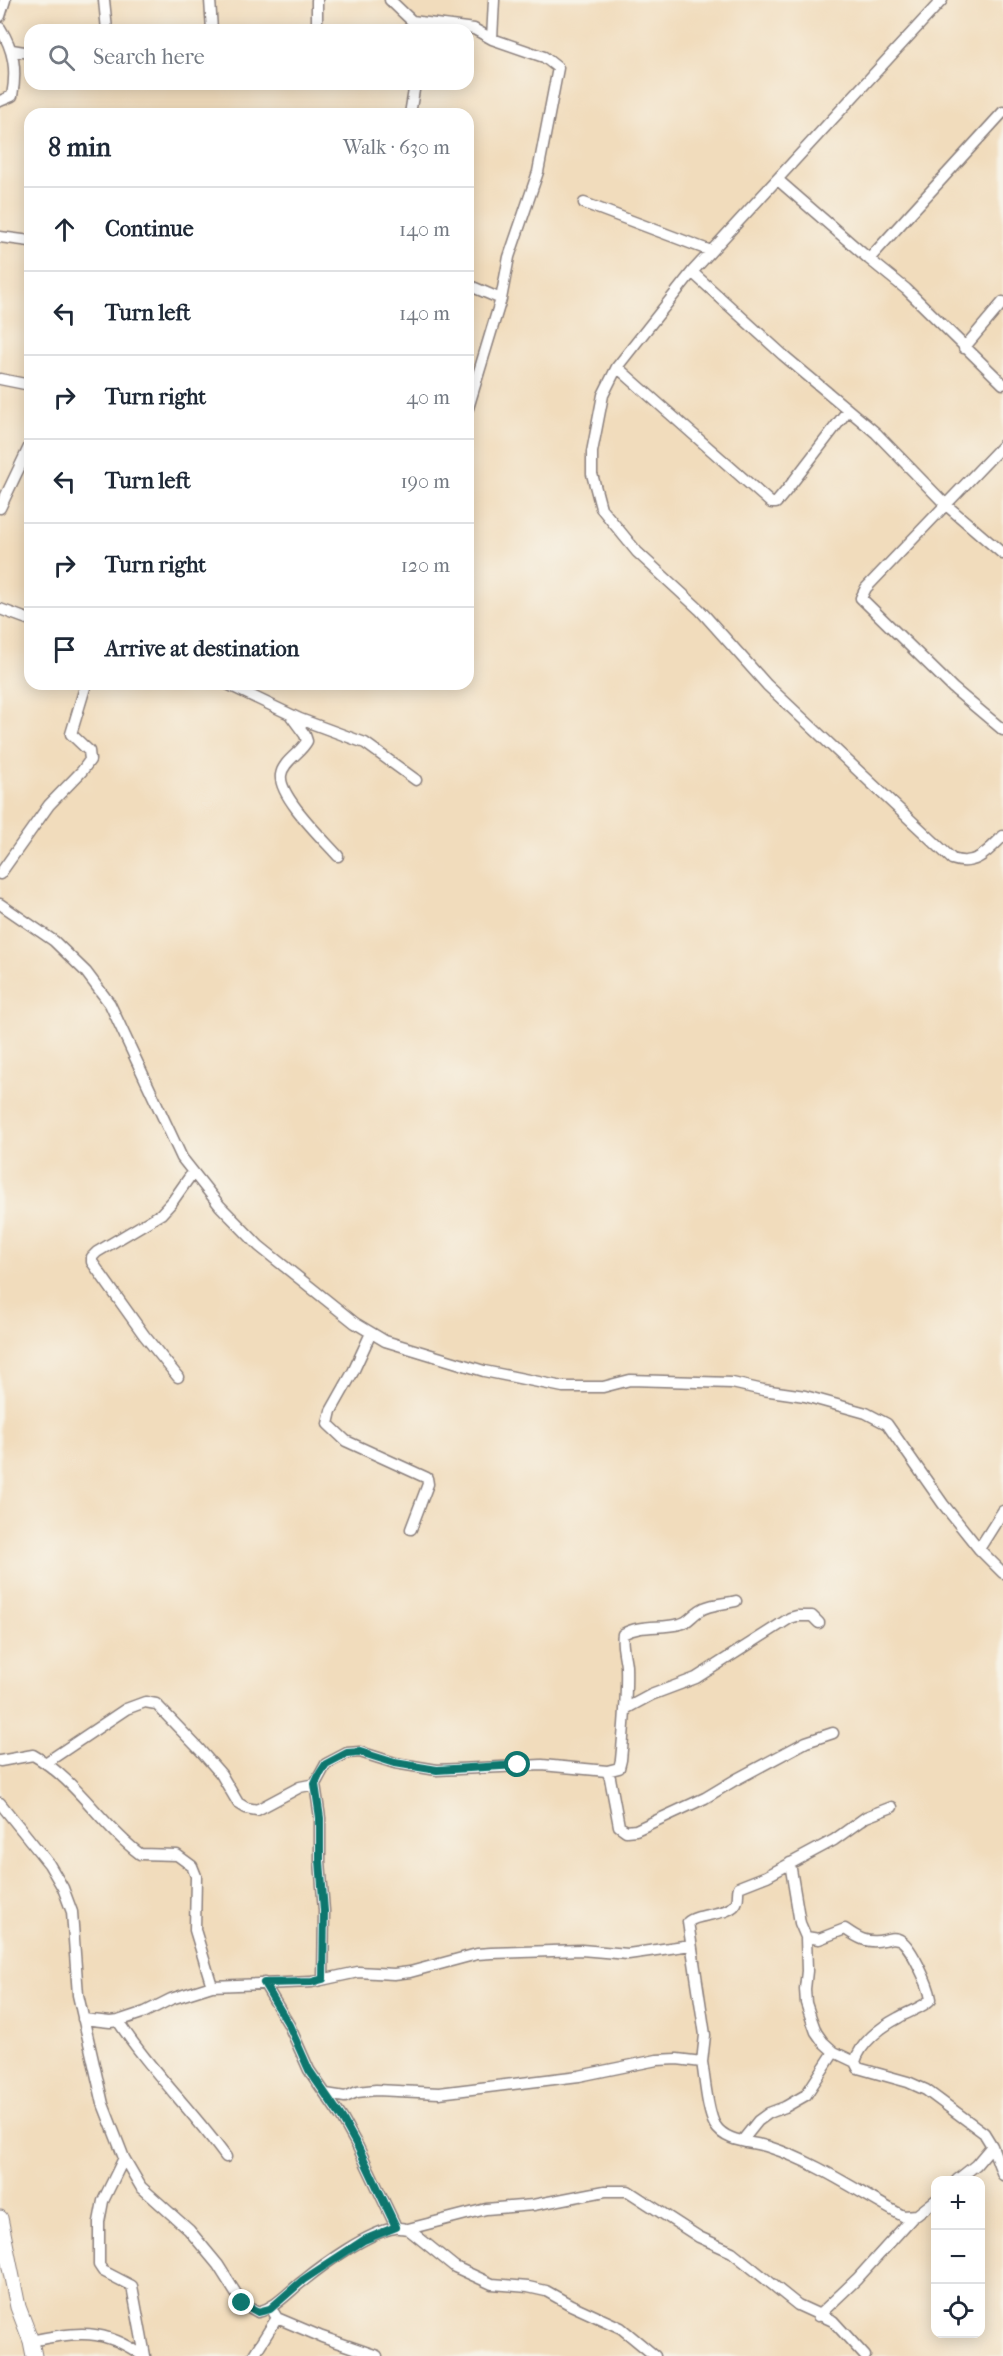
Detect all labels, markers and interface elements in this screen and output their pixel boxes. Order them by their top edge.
search box [24,24,474,90]
icon: search [45,41,78,74]
text: Search here [93,44,205,70]
text: 8 min [48,132,111,163]
text: Walk · 630 m [343,136,450,159]
icon: ahead [48,213,81,246]
text: Continue [105,216,194,242]
text: 140 m [399,218,450,241]
icon: left [48,297,81,330]
text: Turn left [105,300,191,326]
text: 140 m [399,302,450,325]
icon: right [48,381,81,414]
text: Turn right [105,384,206,410]
text: 40 m [406,386,450,409]
icon: left [48,465,81,498]
text: Turn left [105,468,191,494]
text: 190 m [400,470,450,493]
icon: right [48,549,81,582]
text: Turn right [105,552,206,578]
text: 120 m [401,554,450,577]
icon: arrive [48,633,81,666]
text: Arrive at destination [105,636,299,662]
route start [504,1751,530,1777]
map controls [931,2176,985,2338]
button: + [931,2176,985,2230]
button: − [931,2230,985,2284]
button: locate [931,2284,985,2338]
route end [228,2289,254,2315]

